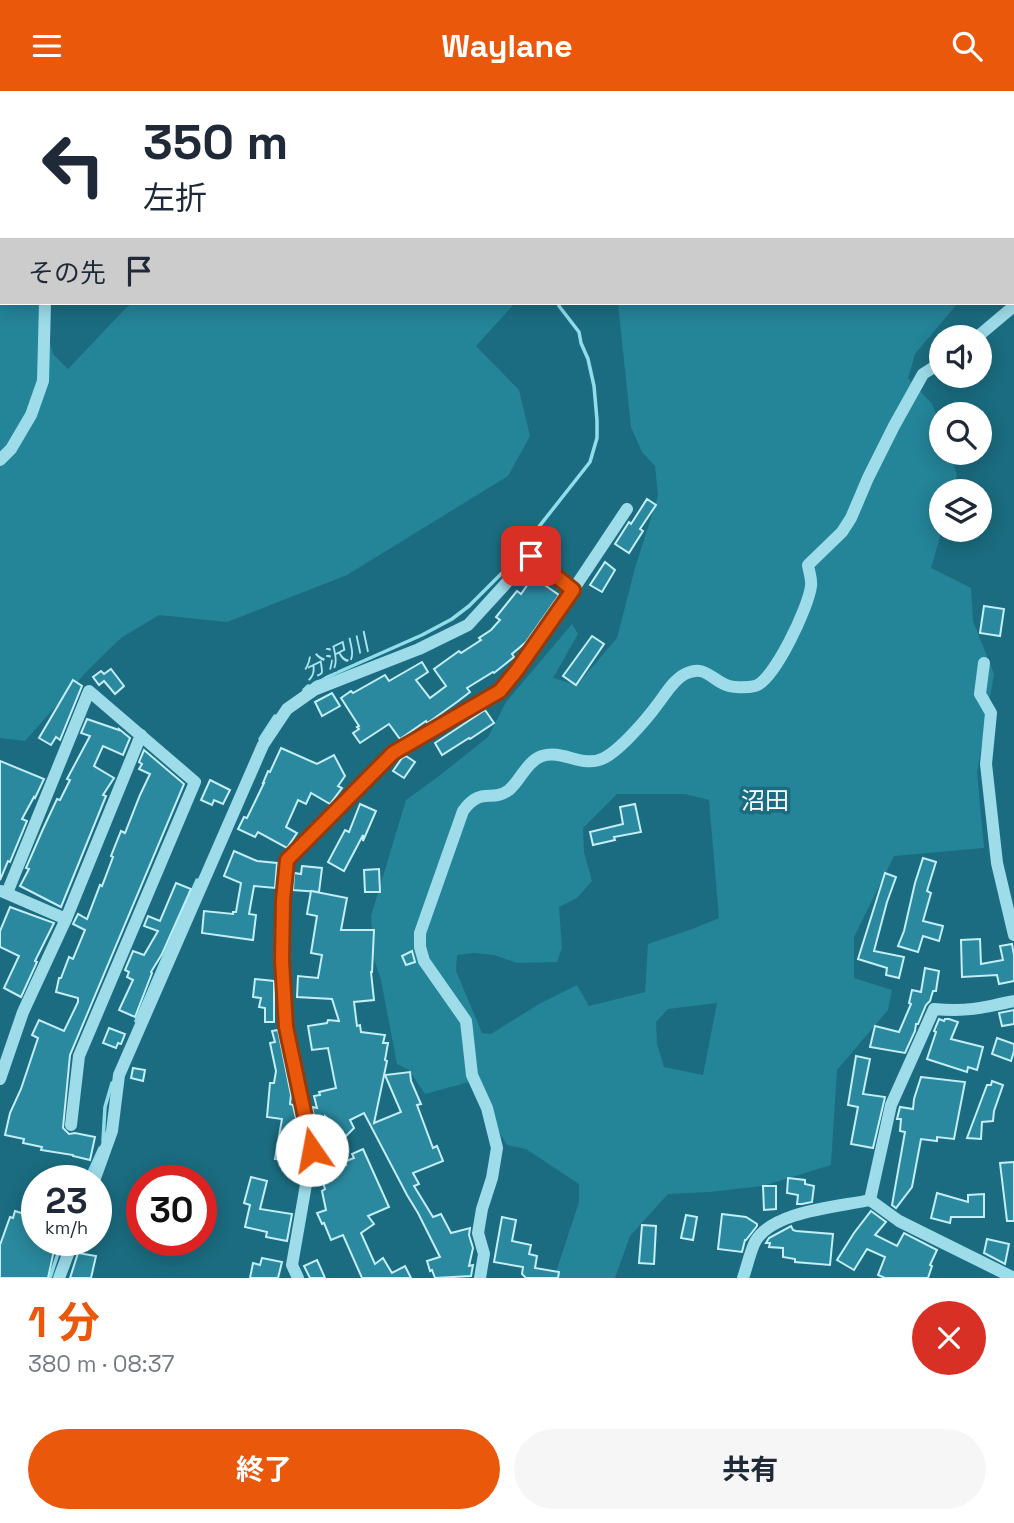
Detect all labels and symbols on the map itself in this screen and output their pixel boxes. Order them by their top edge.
pin [501,526,561,586]
water label: 分沢川 [296,626,377,686]
district label: 沼田 [741,785,789,816]
position arrow [275,1113,349,1187]
speed limit sign: 30 [126,1165,217,1256]

